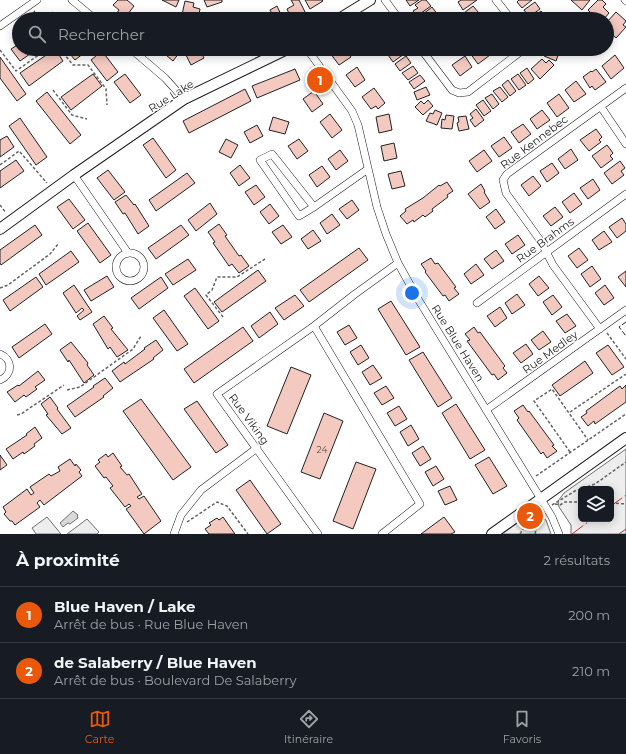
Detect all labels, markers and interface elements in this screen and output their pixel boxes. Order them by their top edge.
search box [12,12,614,56]
icon: search [26,23,48,45]
text: Rechercher [58,25,145,44]
pin: 1 [307,65,333,95]
street label: Rue Lake [146,76,197,115]
street label: Rue Kennebec [497,112,571,172]
street label: Rue Brahms [513,214,577,266]
your location [402,283,422,303]
street label: Rue Blue Haven [429,302,487,384]
street label: Rue Medley [520,327,580,377]
street label: Rue Viking [226,391,272,447]
house number: 24 [317,444,327,455]
map controls [578,486,614,522]
button: layers [578,486,614,522]
pin: 2 [517,501,543,531]
text: À proximité [16,550,120,570]
text: 2 résultats [544,552,610,568]
text: Blue Haven / Lake [54,597,196,616]
text: 1 [26,607,32,623]
text: 200 m [568,607,610,623]
text: Arrêt de bus · Rue Blue Haven [54,616,248,632]
text: de Salaberry / Blue Haven [54,653,257,672]
text: 2 [25,663,33,679]
text: 210 m [572,663,610,679]
text: Arrêt de bus · Boulevard De Salaberry [54,672,297,688]
tab: Carte [85,708,114,746]
tab: Itinéraire [284,708,333,746]
tab: Favoris [503,708,541,746]

